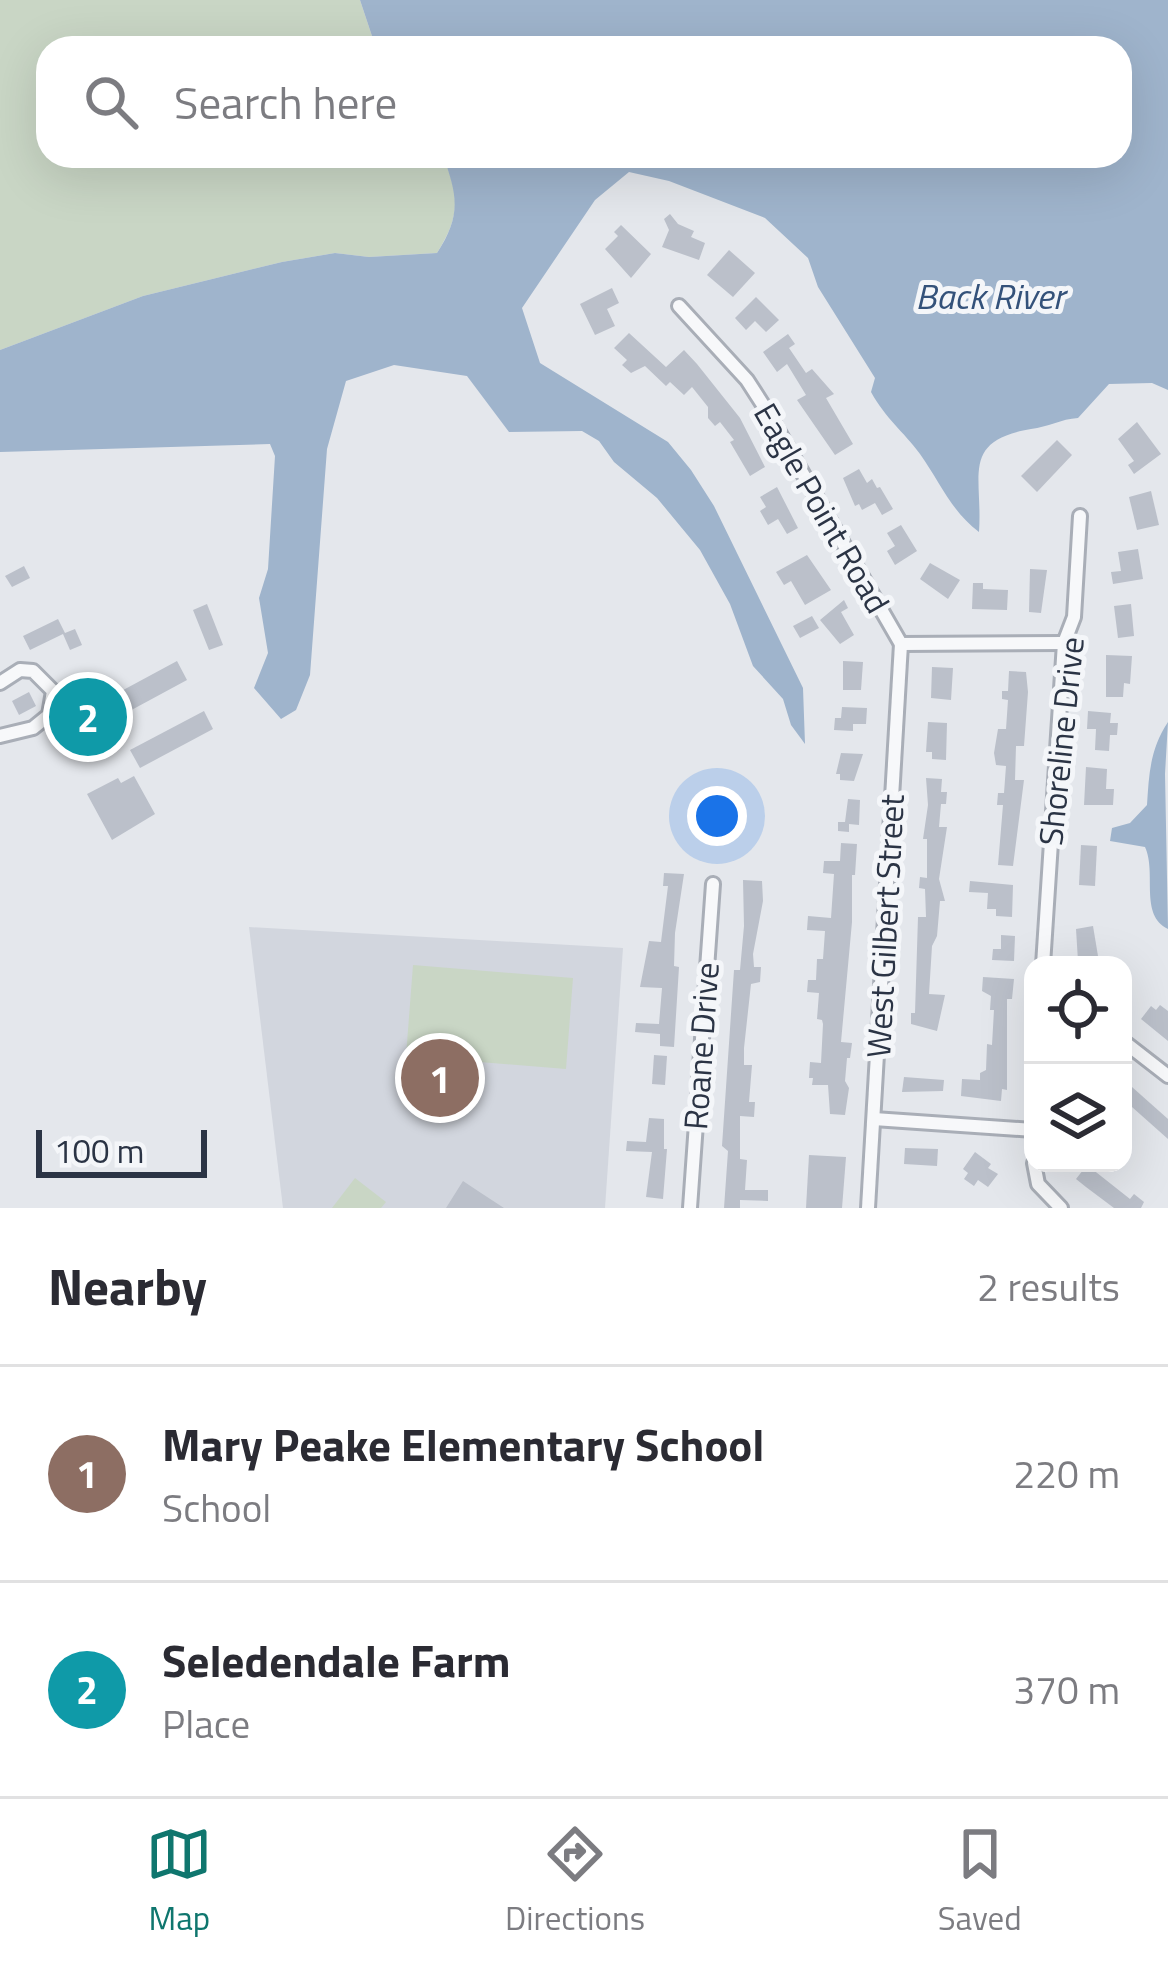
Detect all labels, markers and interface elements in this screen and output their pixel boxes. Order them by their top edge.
search box [36,36,1132,168]
text: Search here [174,68,397,136]
icon: search [78,69,144,135]
water label: Back River [916,268,1069,323]
street label: Eagle Point Road [742,394,902,622]
street label: Shoreline Drive [1025,634,1097,848]
pin: 2 [49,672,127,762]
your location [687,786,747,846]
street label: West Gilbert Street [853,792,917,1059]
map controls [1024,956,1132,1172]
button: locate [1024,956,1132,1064]
street label: Roane Drive [670,961,732,1131]
pin: 1 [401,1033,479,1123]
button: layers [1024,1064,1132,1172]
scale bar [36,1124,207,1177]
text: 100 m [54,1126,144,1176]
text: Nearby [48,1247,207,1325]
text: 2 results [977,1257,1120,1316]
text: Mary Peake Elementary School [162,1410,764,1478]
text: 1 [76,1444,98,1503]
text: 220 m [1013,1444,1120,1503]
text: School [162,1478,271,1537]
text: Seledendale Farm [162,1626,510,1694]
text: 2 [76,1660,98,1719]
text: 370 m [1013,1660,1120,1719]
text: Place [162,1694,250,1753]
tab: Map [146,1821,212,1943]
tab: Directions [505,1821,645,1943]
tab: Saved [938,1821,1022,1943]

